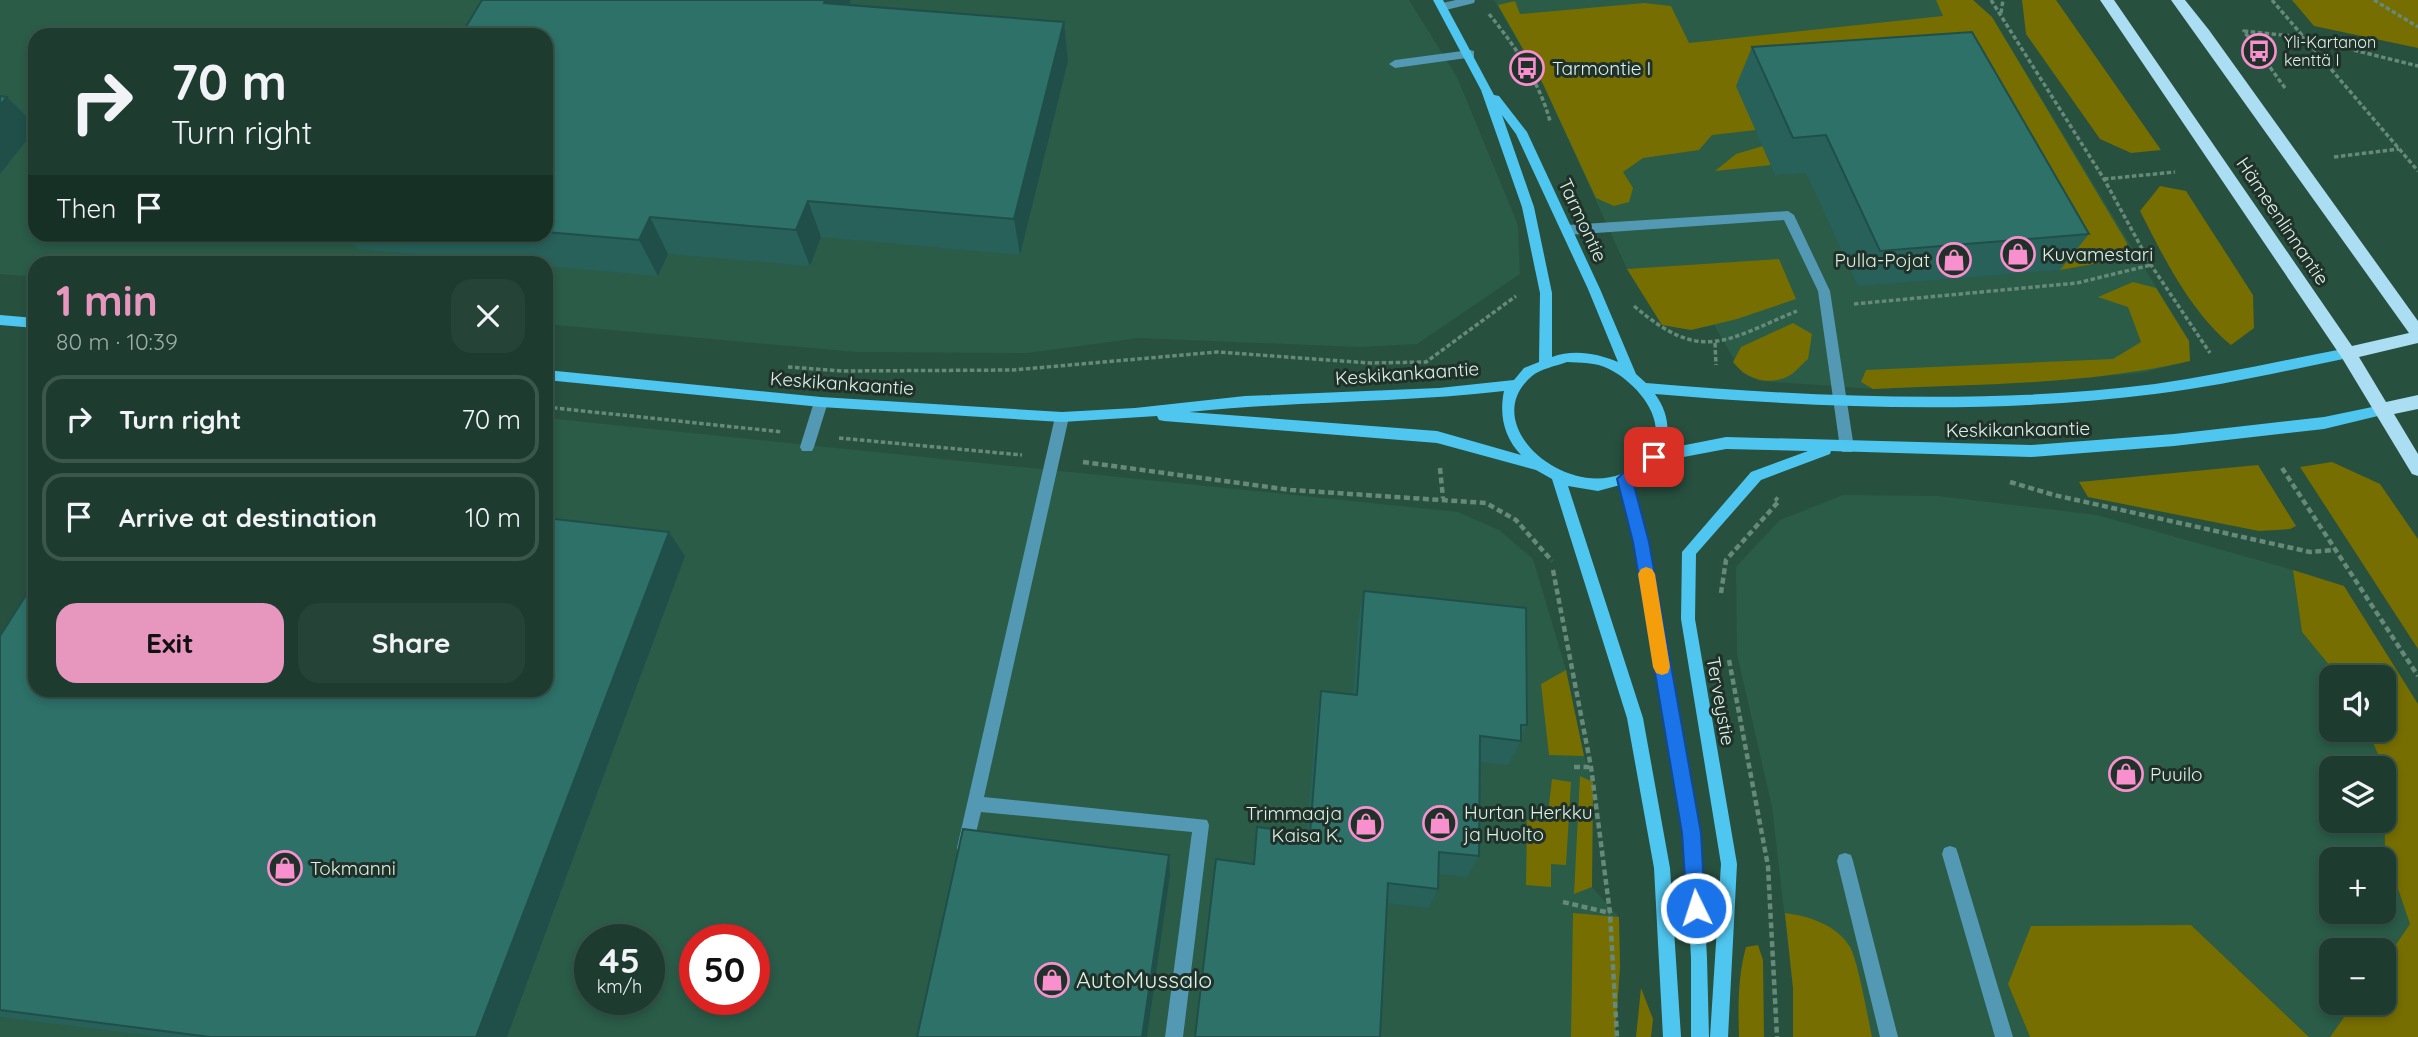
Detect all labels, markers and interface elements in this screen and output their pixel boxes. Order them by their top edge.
bus stop icon: Yli-Kartanon kenttä I [2240,32,2278,70]
place label: Yli-Kartanon kenttä I [2284,32,2376,70]
bus stop icon: Tarmontie I [1508,49,1546,87]
text: 70 m [171,51,287,112]
icon: right [56,56,147,147]
place label: Tarmontie I [1552,56,1651,80]
text: Turn right [171,112,312,152]
street label: Hämeenlinnantie [2231,152,2335,290]
street label: Tarmontie [1553,174,1613,266]
icon: arrive [130,189,168,227]
text: Then [56,192,116,225]
shop icon: Kuvamestari [1999,235,2037,273]
shop icon: Pulla-Pojat [1935,241,1973,279]
place label: Kuvamestari [2042,242,2153,266]
place label: Pulla-Pojat [1835,248,1930,272]
text: 1 min [56,274,158,327]
button: close [451,279,525,353]
text: 80 m · 10:39 [56,327,178,356]
street label: Keskikankaantie [1334,356,1480,390]
street label: Keskikankaantie [769,366,915,400]
icon: right [60,400,98,438]
text: Turn right [119,403,241,436]
text: 70 m [461,403,521,436]
street label: Keskikankaantie [1946,416,2090,442]
pin [1624,427,1684,487]
icon: arrive [1635,438,1673,476]
icon: arrive [60,498,98,536]
text: Arrive at destination [119,501,377,534]
text: 10 m [465,501,521,534]
button: Exit [56,603,284,683]
button: Share [298,603,525,683]
street label: Terveystie [1701,655,1741,747]
map controls [2319,665,2396,1015]
button: sound [2319,665,2396,742]
shop icon: Puuilo [2107,755,2145,793]
button: layers [2319,756,2396,833]
place label: Puuilo [2150,762,2203,786]
place label: Hurtan Herkku ja Huolto [1463,800,1593,846]
place label: Trimmaaja Kaisa K. [1246,801,1342,847]
shop icon: Hurtan Herkku ja Huolto [1421,804,1459,842]
shop icon: Trimmaaja Kaisa K. [1347,805,1385,843]
button: + [2319,847,2396,924]
shop icon: Tokmanni [266,849,304,887]
place label: Tokmanni [310,856,396,880]
position arrow [1659,871,1733,945]
speed limit sign: 50 [679,924,770,1015]
text: 45 [599,938,640,982]
button: − [2319,938,2396,1015]
shop icon: AutoMussalo [1033,961,1071,999]
place label: AutoMussalo [1076,965,1212,994]
text: km/h [597,975,642,998]

